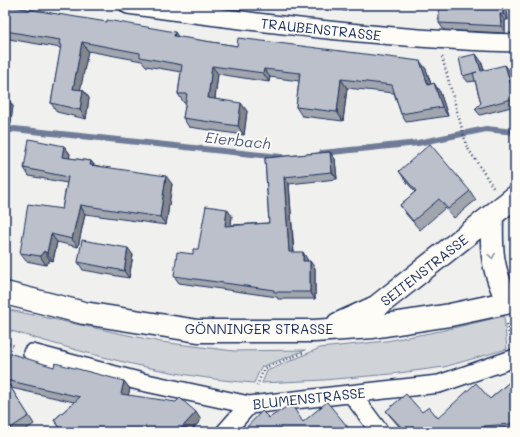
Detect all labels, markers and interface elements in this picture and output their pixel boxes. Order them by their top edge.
street label: TRAUBENSTRASSE [260,13,382,45]
water label: Eierbach [204,127,272,153]
street label: SEITENSTRASSE [376,230,472,310]
one-way arrow [487,253,496,259]
street label: GÖNNINGER STRASSE [185,319,333,338]
street label: BLUMENSTRASSE [252,383,366,413]

